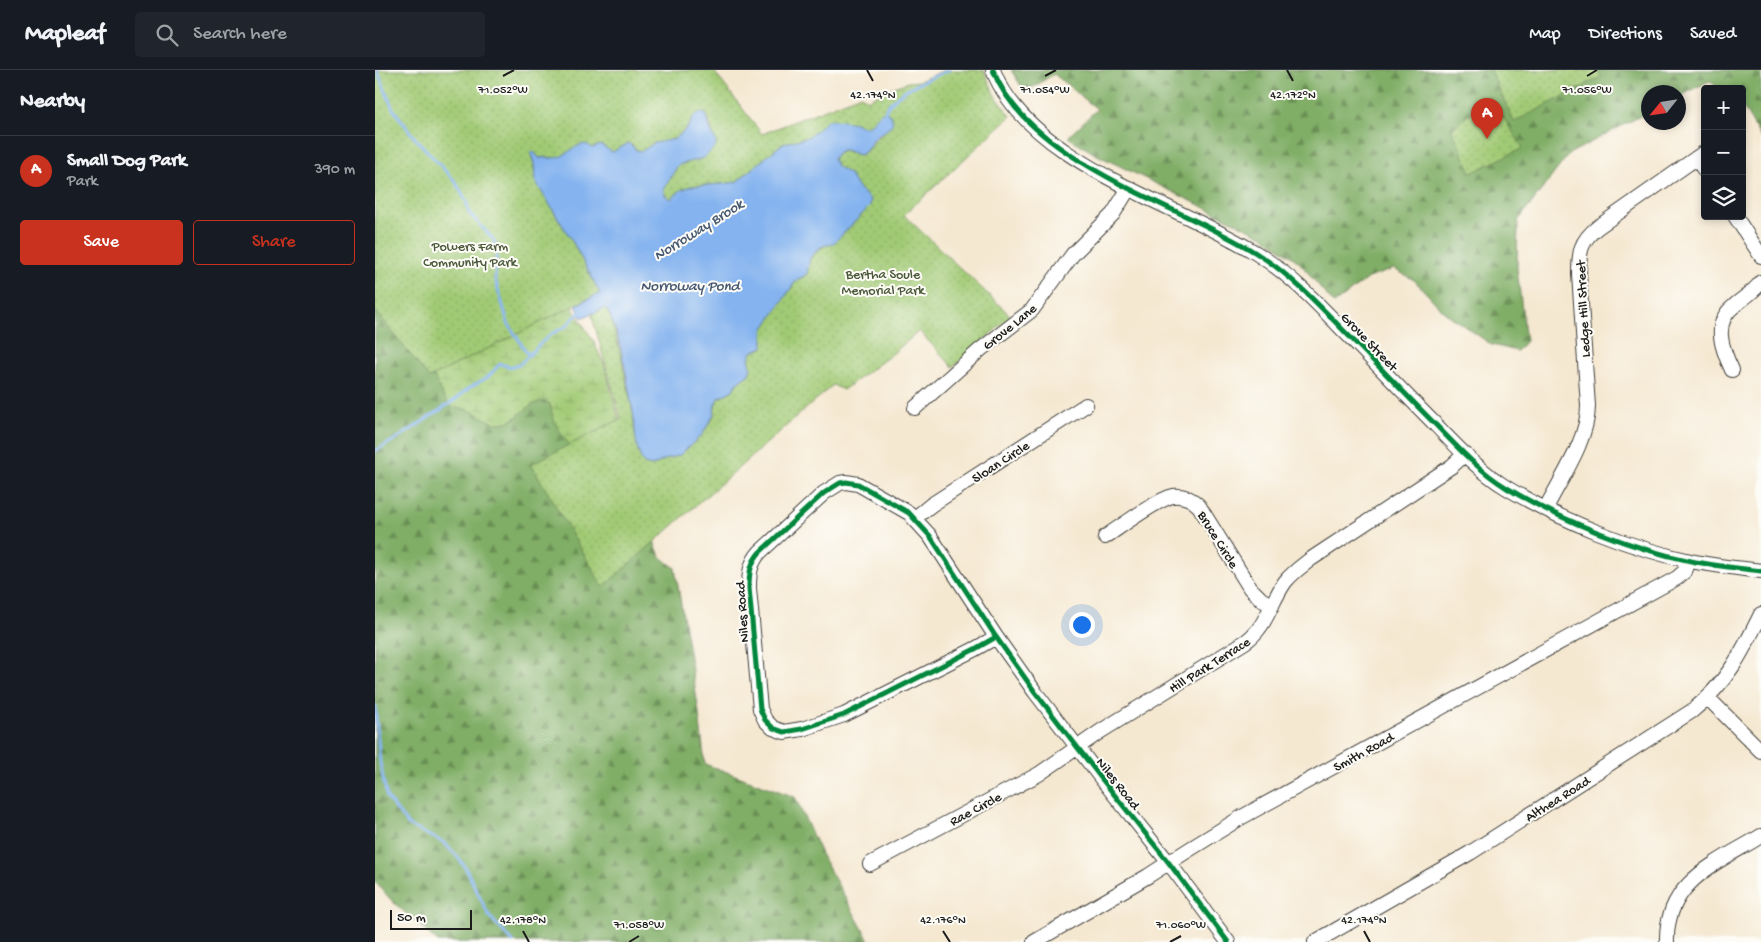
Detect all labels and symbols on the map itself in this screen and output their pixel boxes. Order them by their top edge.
text: 71.052°W [477,84,528,98]
text: 71.054°W [1019,84,1070,98]
text: 71.056°W [1561,84,1612,98]
north arrow [1641,85,1686,130]
text: 42.174°N [850,89,896,103]
text: 42.172°N [1270,89,1316,103]
pin: A [1471,98,1503,139]
water label: Norroway Brook [651,195,748,265]
park label: Powers Farm Community Park [423,239,519,272]
street label: Ledge Hill Street [1573,259,1596,358]
park label: Bertha Soule Memorial Park [841,267,926,300]
water label: Norroway Pond [641,278,742,296]
street label: Grove Lane [980,301,1042,355]
street label: Grove Street [1336,310,1401,377]
street label: Sloan Circle [969,438,1034,488]
street label: Bruce Circle [1192,508,1242,573]
street label: Niles Road [733,579,754,643]
your location [1069,612,1095,638]
street label: Hill Park Terrace [1166,634,1255,698]
street label: Smith Road [1331,729,1399,777]
street label: Niles Road [1091,755,1144,815]
street label: Althea Road [1523,772,1596,827]
street label: Rae Circle [947,789,1006,831]
scale bar [390,907,473,930]
text: 42.178°N [500,914,546,928]
text: 42.176°N [920,914,966,928]
text: 42.174°N [1341,914,1387,928]
text: 71.058°W [613,919,664,933]
text: 71.060°W [1155,919,1206,933]

